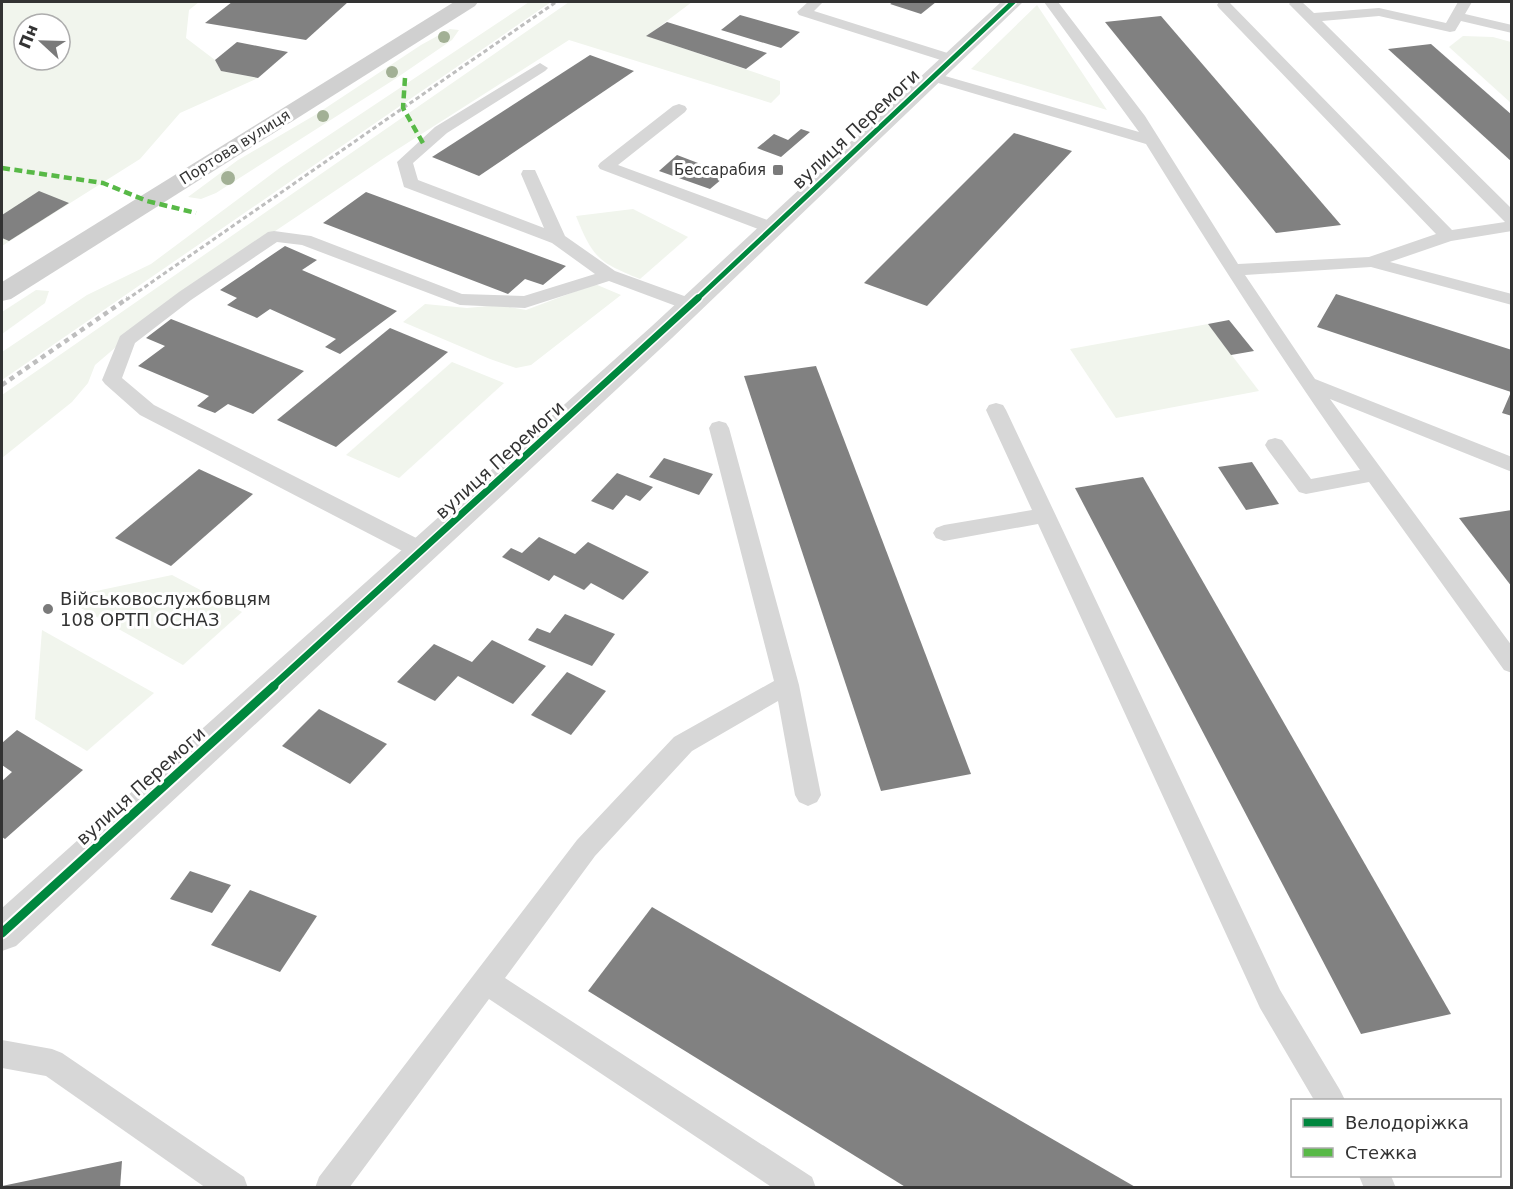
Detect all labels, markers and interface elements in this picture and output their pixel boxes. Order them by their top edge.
north arrow [12,12,72,72]
text: Пн [15,22,42,51]
street label: вулиця Перемоги [788,64,924,193]
street label: Портова вулиця [176,106,294,188]
place label: Бессарабия [674,161,766,179]
marker: Бессарабия [771,163,785,177]
street label: вулиця Перемоги [431,396,568,523]
place label: Військовослужбовцям 108 ОРТП ОСНАЗ [60,588,271,630]
marker: Військовослужбовцям 108 ОРТП ОСНАЗ [41,602,55,616]
street label: вулиця Перемоги [72,722,209,849]
legend [1291,1099,1501,1177]
text: Велодоріжка [1345,1112,1469,1133]
text: Стежка [1345,1142,1417,1163]

